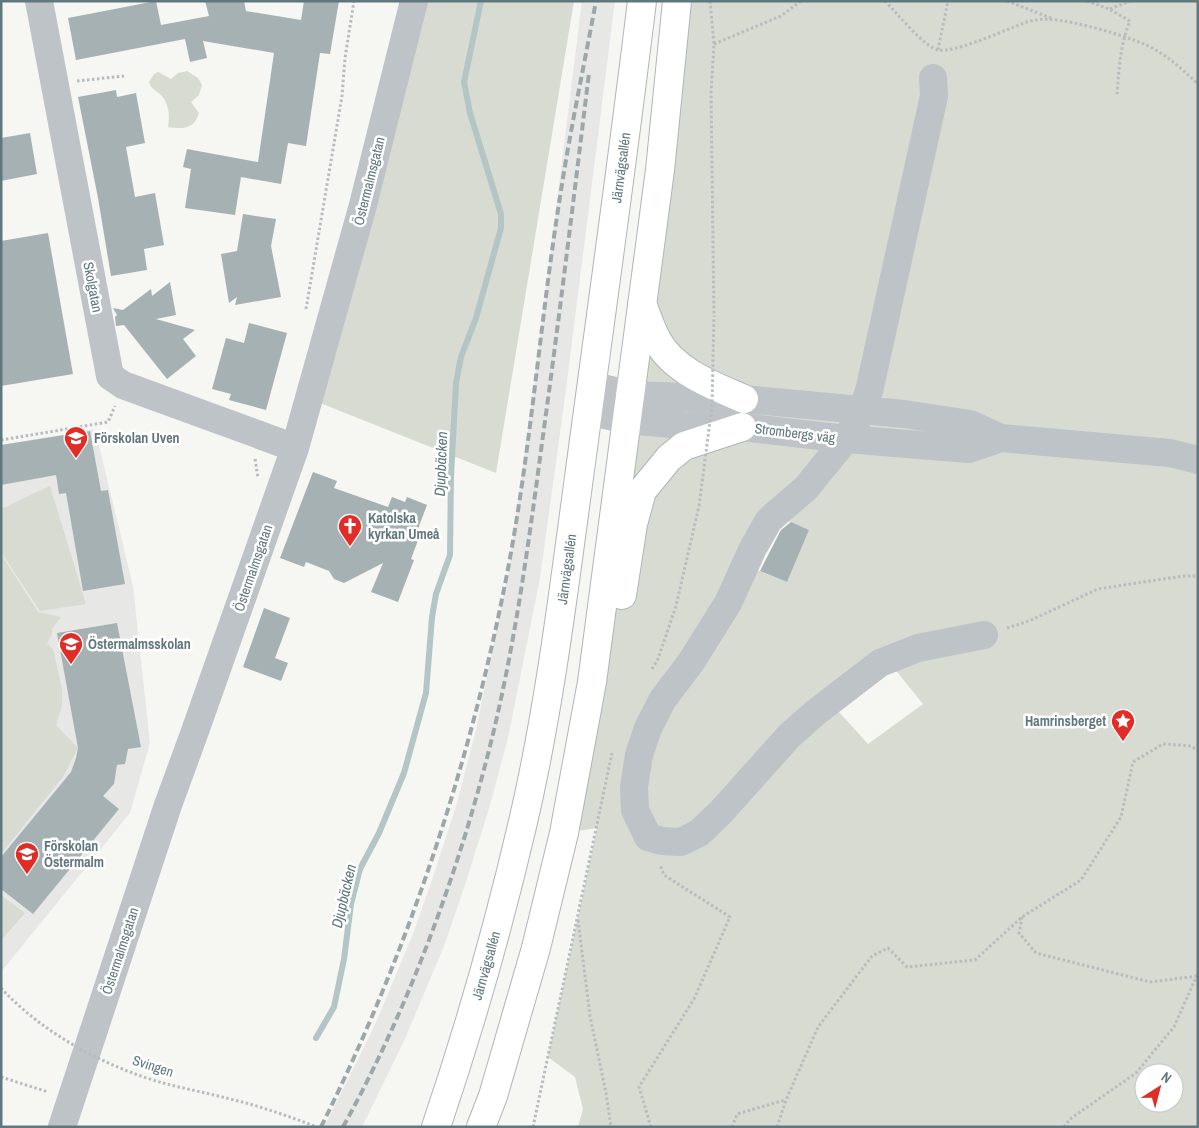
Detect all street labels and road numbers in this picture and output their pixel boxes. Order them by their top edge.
street label: Järnvägsallén [607,131,634,204]
street label: Östermalmsgatan [349,135,389,227]
street label: Skolgatan [79,260,107,314]
street label: Strombergs väg [754,419,837,447]
street label: Östermalmsgatan [230,522,276,614]
street label: Järnvägsallén [553,533,580,605]
street label: Östermalmsgatan [97,905,143,997]
street label: Järnvägsallén [468,929,504,1002]
street label: Svingen [130,1051,176,1081]

